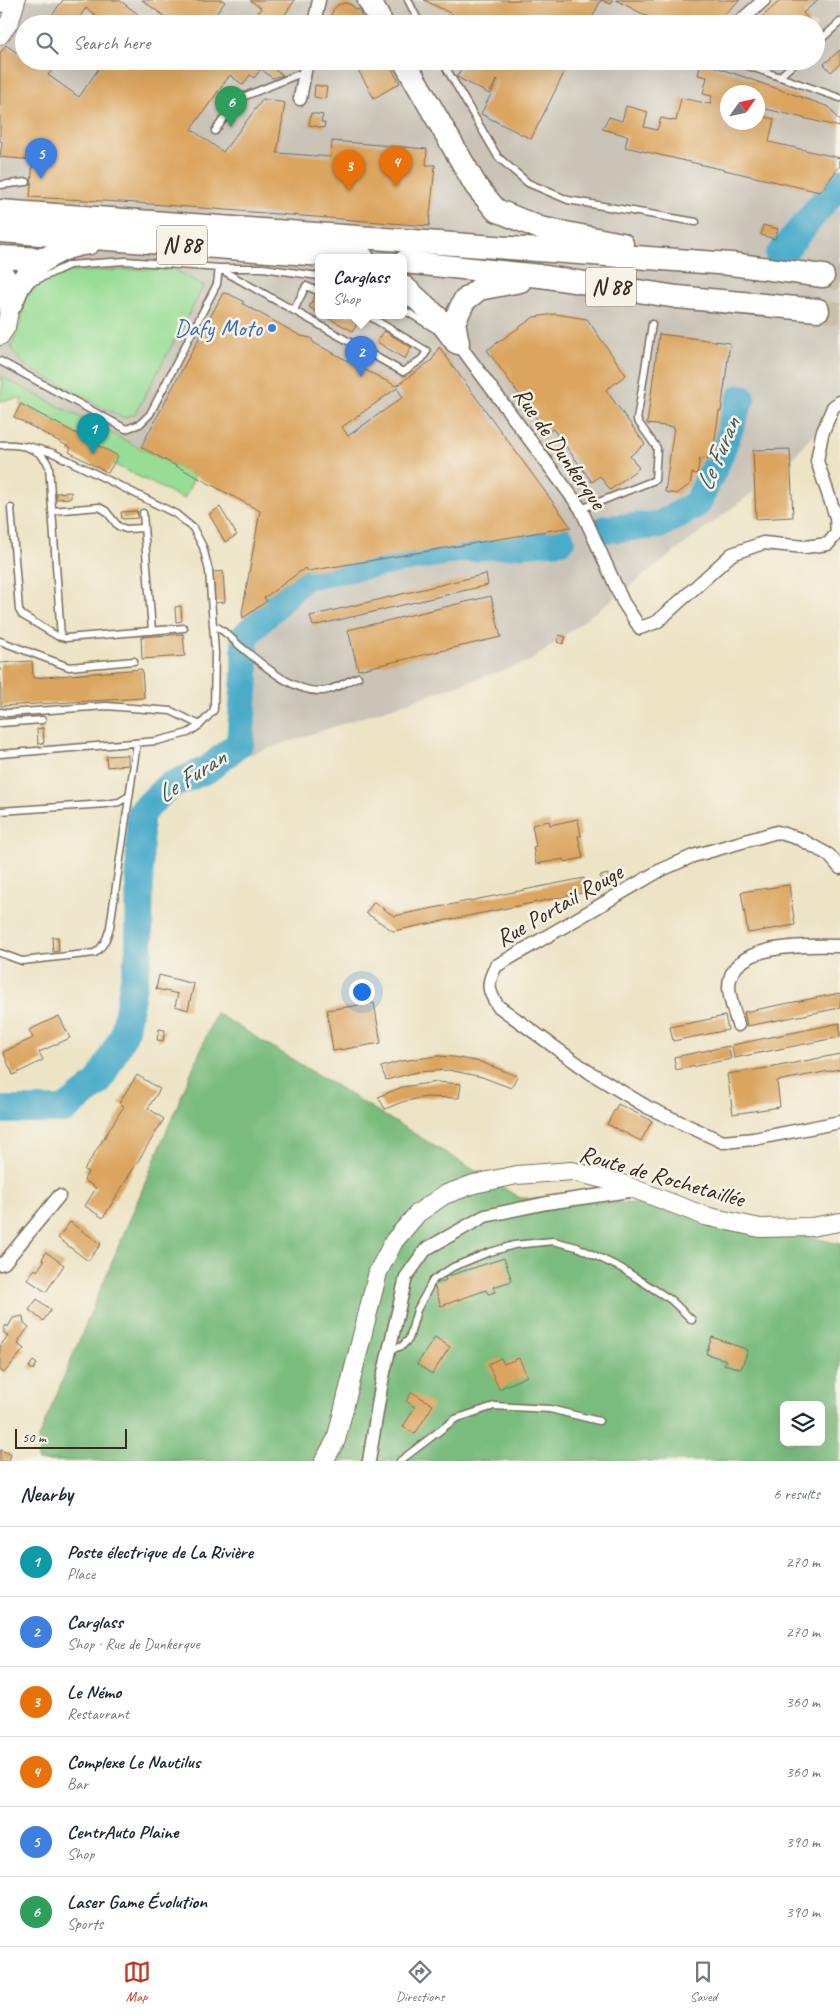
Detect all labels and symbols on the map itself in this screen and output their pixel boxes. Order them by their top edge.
north arrow [720,85,765,130]
pin: 6 [215,86,247,127]
pin: 5 [25,138,57,179]
pin: 4 [380,146,412,187]
pin: 3 [333,150,365,191]
road number: N 88 [157,226,207,264]
road number: N 88 [586,268,636,306]
place label: Dafy Moto [174,313,264,343]
marker: Dafy Moto [266,322,278,334]
pin: 2 [345,336,377,377]
street label: Rue de Dunkerque [507,381,614,517]
water label: Le Furan [688,411,748,495]
pin: 1 [77,413,109,454]
water label: Le Furan [150,741,233,810]
street label: Rue Portail Rouge [490,855,630,953]
your location [349,979,375,1005]
street label: Route de Rochetaillée [576,1138,750,1214]
scale bar [15,1426,128,1449]

